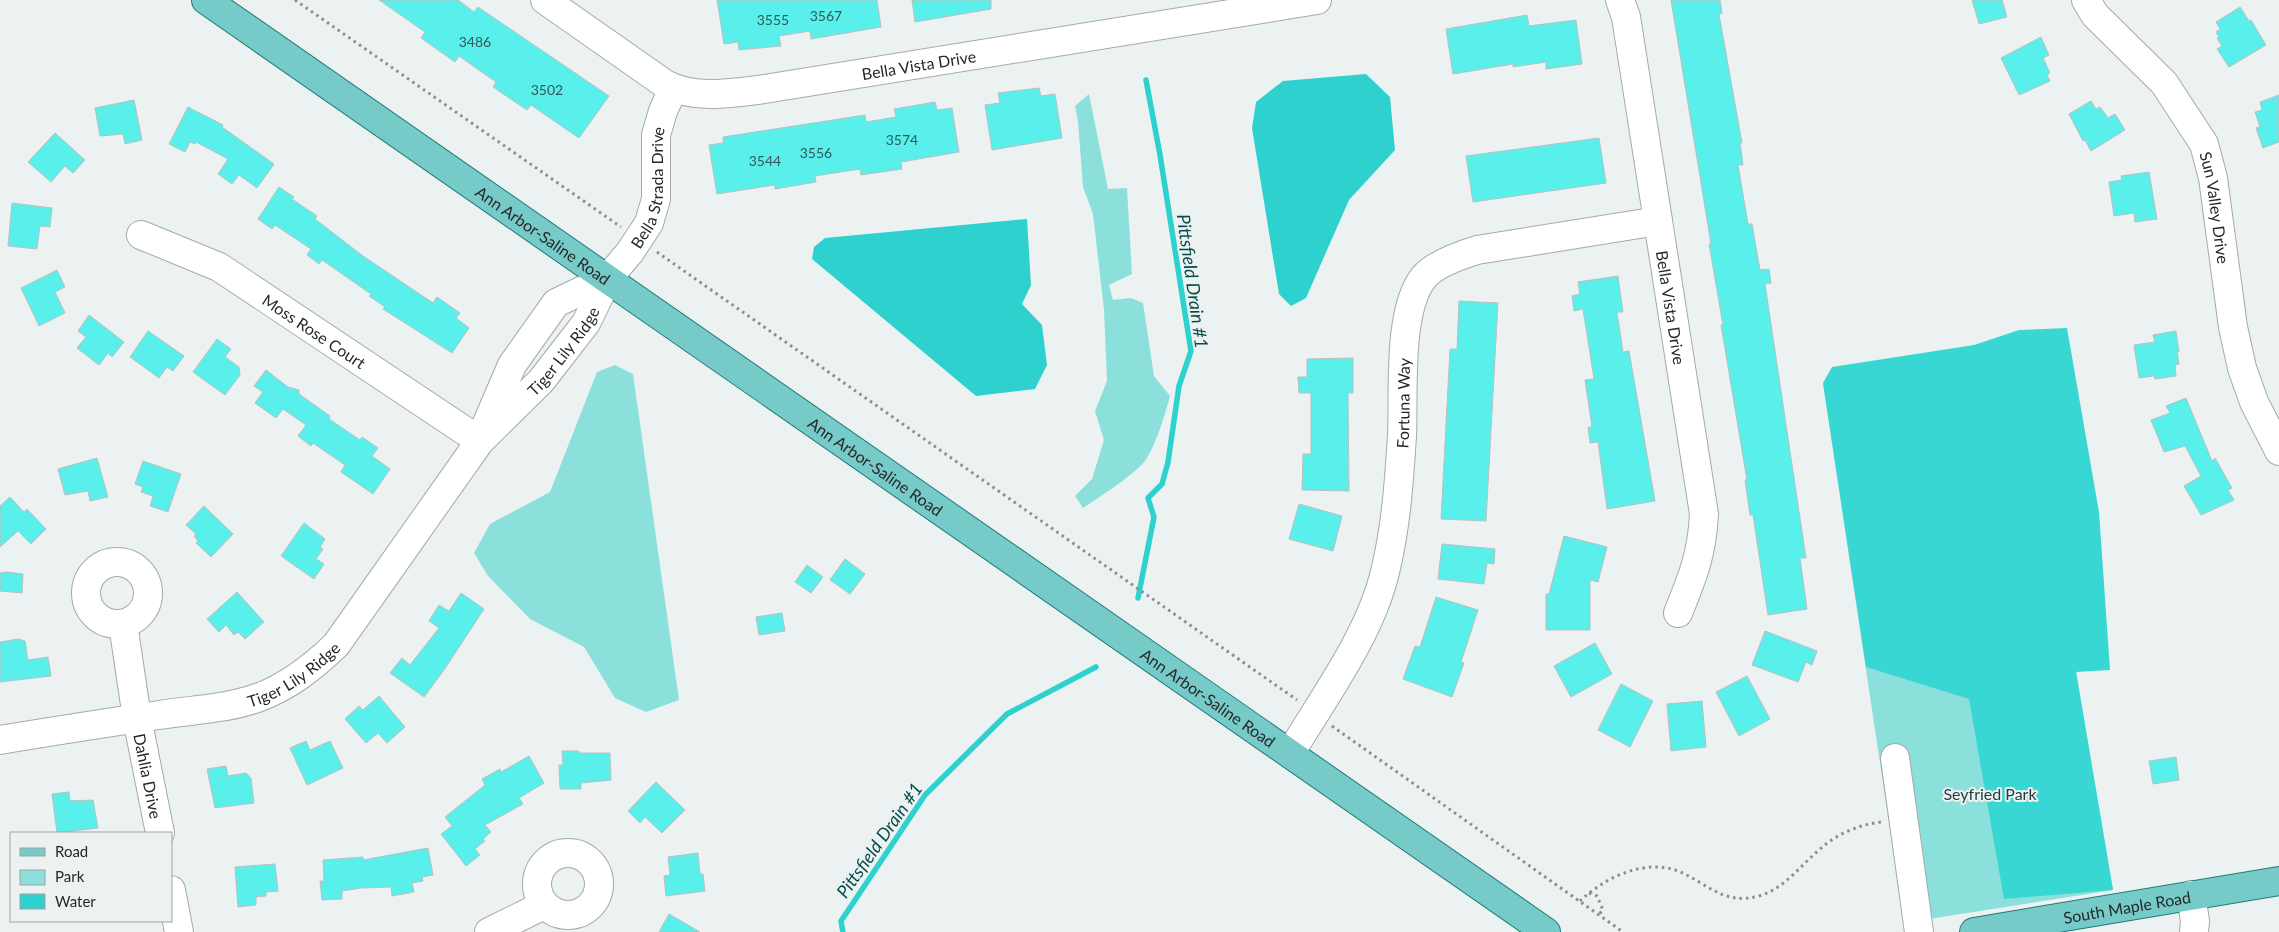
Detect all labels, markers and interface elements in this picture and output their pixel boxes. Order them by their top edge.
house number: 3567 [810,7,842,24]
house number: 3555 [757,11,789,28]
house number: 3486 [459,33,491,50]
street label: Bella Vista Drive [860,46,977,83]
house number: 3502 [531,81,563,98]
street label: Bella Strada Drive [626,124,668,251]
house number: 3574 [886,131,918,148]
house number: 3556 [800,144,832,161]
street label: Sun Valley Drive [2197,149,2234,265]
house number: 3544 [749,152,781,169]
street label: Ann Arbor-Saline Road [472,181,614,288]
water label: Pittsfield Drain #1 [1173,212,1213,350]
street label: Bella Vista Drive [1653,249,1690,366]
street label: Moss Rose Court [259,289,370,372]
street label: Tiger Lily Ridge [523,303,602,399]
street label: Fortuna Way [1392,357,1413,449]
street label: Ann Arbor-Saline Road [805,413,947,519]
street label: Tiger Lily Ridge [245,637,343,710]
street label: Ann Arbor-Saline Road [1137,644,1279,751]
street label: Dahlia Drive [131,731,166,820]
water label: Pittsfield Drain #1 [831,778,927,902]
park label: Seyfried Park [1943,784,2037,803]
legend [10,832,172,922]
text: Road [55,842,88,860]
text: Park [55,867,85,885]
street label: South Maple Road [2062,886,2192,926]
text: Water [55,892,96,910]

